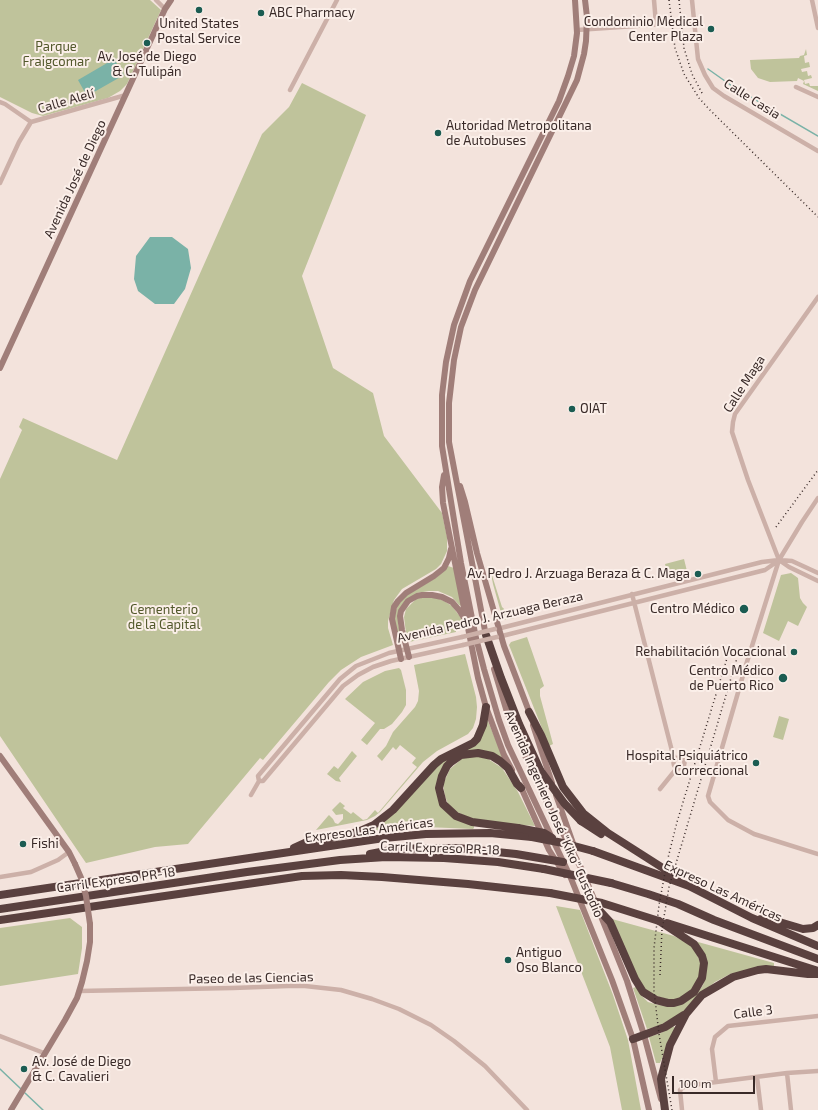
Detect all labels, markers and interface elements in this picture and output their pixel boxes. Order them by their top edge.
marker: United States Postal Service [194,5,204,15]
place label: ABC Pharmacy [269,5,355,21]
marker: ABC Pharmacy [256,8,266,18]
place label: Condominio Medical Center Plaza [584,14,703,45]
place label: United States Postal Service [157,16,241,47]
marker: Condominio Medical Center Plaza [706,24,716,34]
marker: Av. José de Diego & C. Tulipán [142,38,152,48]
park label: Parque Fraigcomar [23,39,89,70]
place label: Av. José de Diego & C. Tulipán [97,49,197,80]
street label: Calle Casia [721,76,783,122]
street label: Calle Alelí [36,85,96,117]
street label: Avenida José de Diego [41,117,109,241]
place label: Autoridad Metropolitana de Autobuses [446,118,592,149]
marker: Autoridad Metropolitana de Autobuses [433,128,443,138]
street label: Calle Maga [720,352,768,416]
place label: OIAT [580,401,607,417]
marker: OIAT [567,404,577,414]
place label: Av. Pedro J. Arzuaga Beraza & C. Maga [467,566,690,582]
marker: Av. Pedro J. Arzuaga Beraza & C. Maga [693,569,703,579]
street label: Avenida Pedro J. Arzuaga Beraza [395,588,585,646]
place label: Centro Médico [650,601,735,617]
park label: Cementerio de la Capital [128,602,200,633]
marker: Centro Médico [738,603,750,615]
place label: Rehabilitación Vocacional [635,644,786,660]
marker: Rehabilitación Vocacional [789,647,799,657]
place label: Centro Médico de Puerto Rico [689,663,774,694]
marker: Centro Médico de Puerto Rico [777,672,789,684]
street label: Avenida Ingeniero José "Kiko" Custodio [501,708,607,920]
place label: Hospital Psiquiátrico Correccional [626,748,748,779]
marker: Hospital Psiquiátrico Correccional [751,758,761,768]
street label: Expreso Las Américas [304,814,434,846]
place label: Fishi [31,836,59,852]
street label: Carril Expreso PR-18 [380,838,500,858]
marker: Fishi [18,839,28,849]
street label: Expreso Las Américas [661,857,785,925]
street label: Carril Expreso PR-18 [56,864,176,896]
place label: Antiguo Oso Blanco [516,945,582,976]
marker: Antiguo Oso Blanco [503,955,513,965]
street label: Paseo de las Ciencias [188,969,314,987]
street label: Calle 3 [733,1002,773,1022]
place label: Av. José de Diego & C. Cavalieri [32,1054,131,1085]
marker: Av. José de Diego & C. Cavalieri [19,1064,29,1074]
scale bar [674,1068,757,1094]
text: 100 m [679,1076,711,1090]

